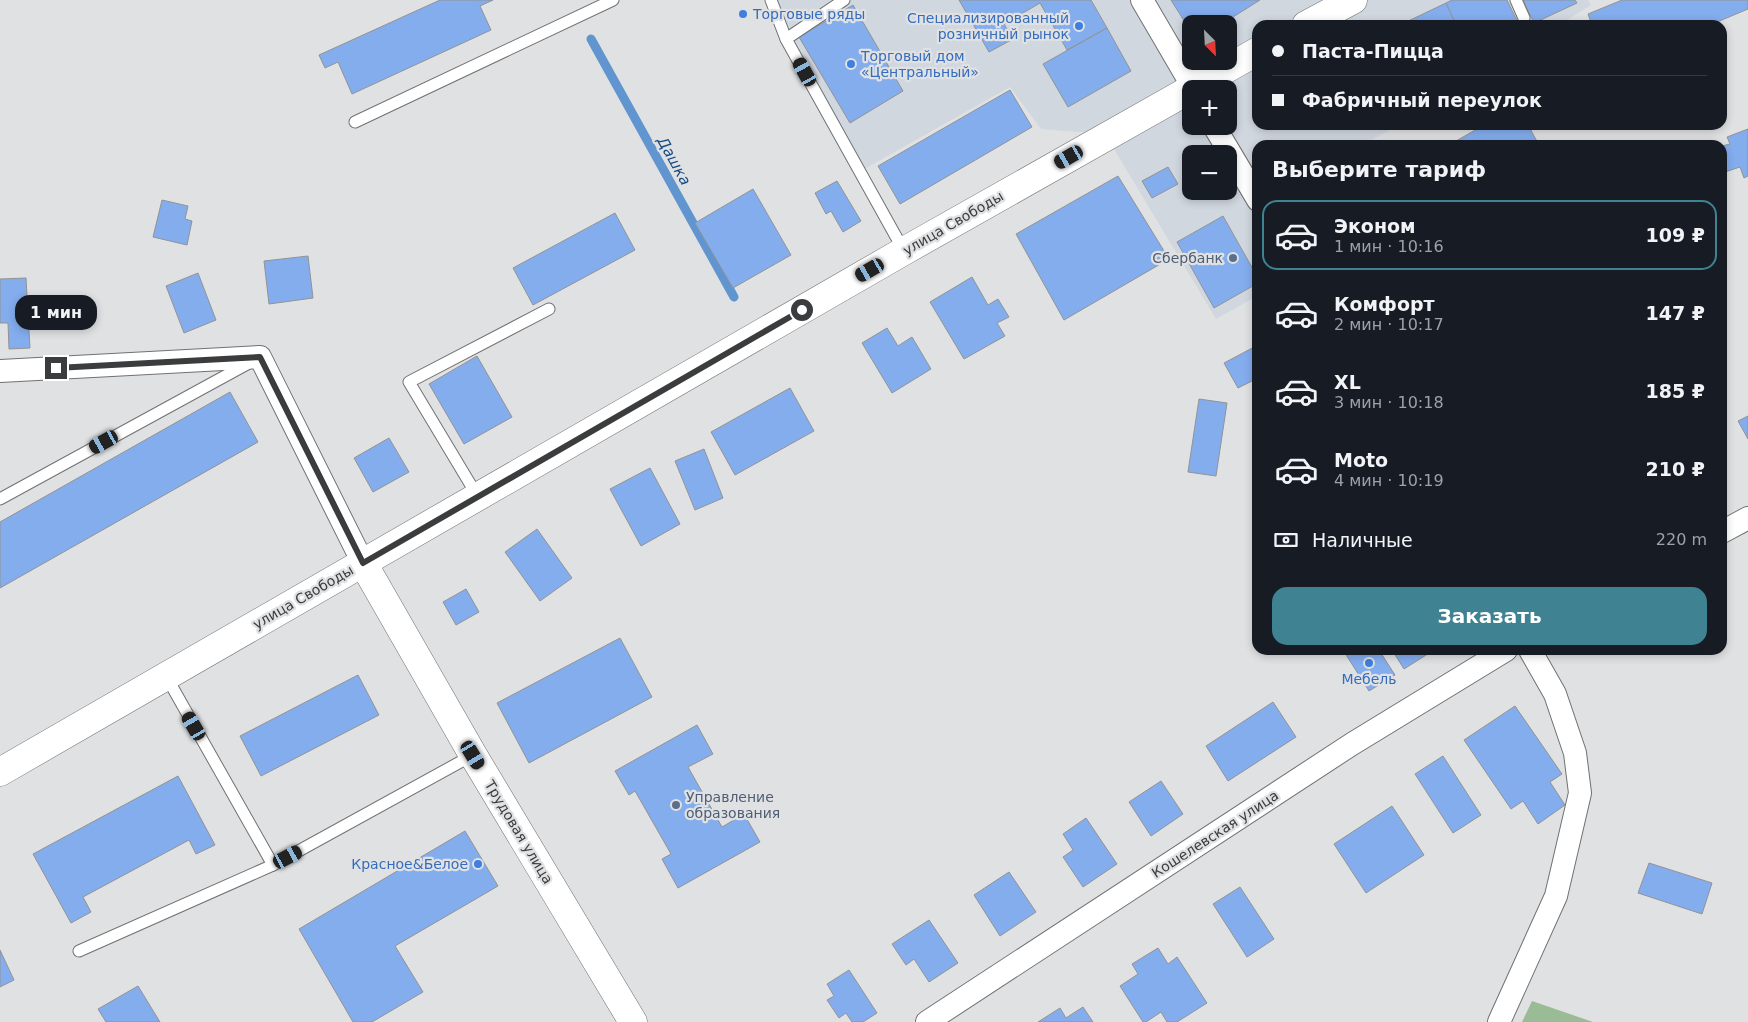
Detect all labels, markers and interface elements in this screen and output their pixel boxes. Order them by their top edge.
place label: Торговые ряды [752,6,865,22]
marker: Торговые ряды [737,8,749,20]
place label: Специализированный розничный рынок [907,10,1069,42]
north arrow [1182,15,1238,70]
map controls [1182,15,1237,200]
marker: Специализированный розничный рынок [1073,20,1085,32]
text: Паста-Пицца [1302,40,1444,62]
place label: Торговый дом «Центральный» [860,48,979,80]
car [791,55,818,89]
marker: Торговый дом «Центральный» [845,58,857,70]
button: + [1182,80,1237,135]
text: Фабричный переулок [1302,89,1542,111]
water label: Дашка [653,133,695,188]
car [1052,143,1085,171]
button: − [1182,145,1237,200]
text: Выберите тариф [1272,157,1486,182]
street label: улица Свободы [900,188,1006,258]
icon: car [1274,213,1319,258]
text: Эконом [1334,215,1416,237]
text: 109 ₽ [1646,224,1705,246]
text: 1 мин · 10:16 [1334,237,1444,256]
place label: Сбербанк [1152,250,1223,266]
marker: Сбербанк [1227,252,1239,264]
car [853,256,886,284]
icon: car [1274,291,1319,336]
text: Комфорт [1334,293,1435,315]
callout: 1 мин [15,296,97,330]
route start [791,299,813,321]
text: 147 ₽ [1646,302,1705,324]
text: 1 мин [30,303,82,322]
text: 2 мин · 10:17 [1334,315,1444,334]
route end [45,357,67,379]
icon: car [1274,369,1319,414]
text: XL [1334,371,1361,393]
text: 185 ₽ [1646,380,1705,402]
text: 3 мин · 10:18 [1334,393,1444,412]
car [87,428,120,456]
icon: car [1274,447,1319,492]
text: Moto [1334,449,1388,471]
text: 210 ₽ [1646,458,1705,480]
text: 4 мин · 10:19 [1334,471,1444,490]
icon: cash [1272,526,1300,554]
text: Наличные [1312,529,1413,551]
text: 220 m [1656,530,1707,549]
street label: улица Свободы [250,562,356,632]
button: Заказать [1272,587,1707,645]
marker: Мебель [1363,657,1375,669]
place label: Мебель [1341,671,1397,687]
car [180,709,207,743]
car [458,738,487,772]
street label: Трудовая улица [481,776,556,887]
street label: Кошелевская улица [1149,787,1281,881]
place label: Управление образования [686,789,780,821]
marker: Управление образования [670,799,682,811]
car [271,843,304,871]
place label: Красное&Белое [351,856,468,872]
marker: Красное&Белое [472,858,484,870]

